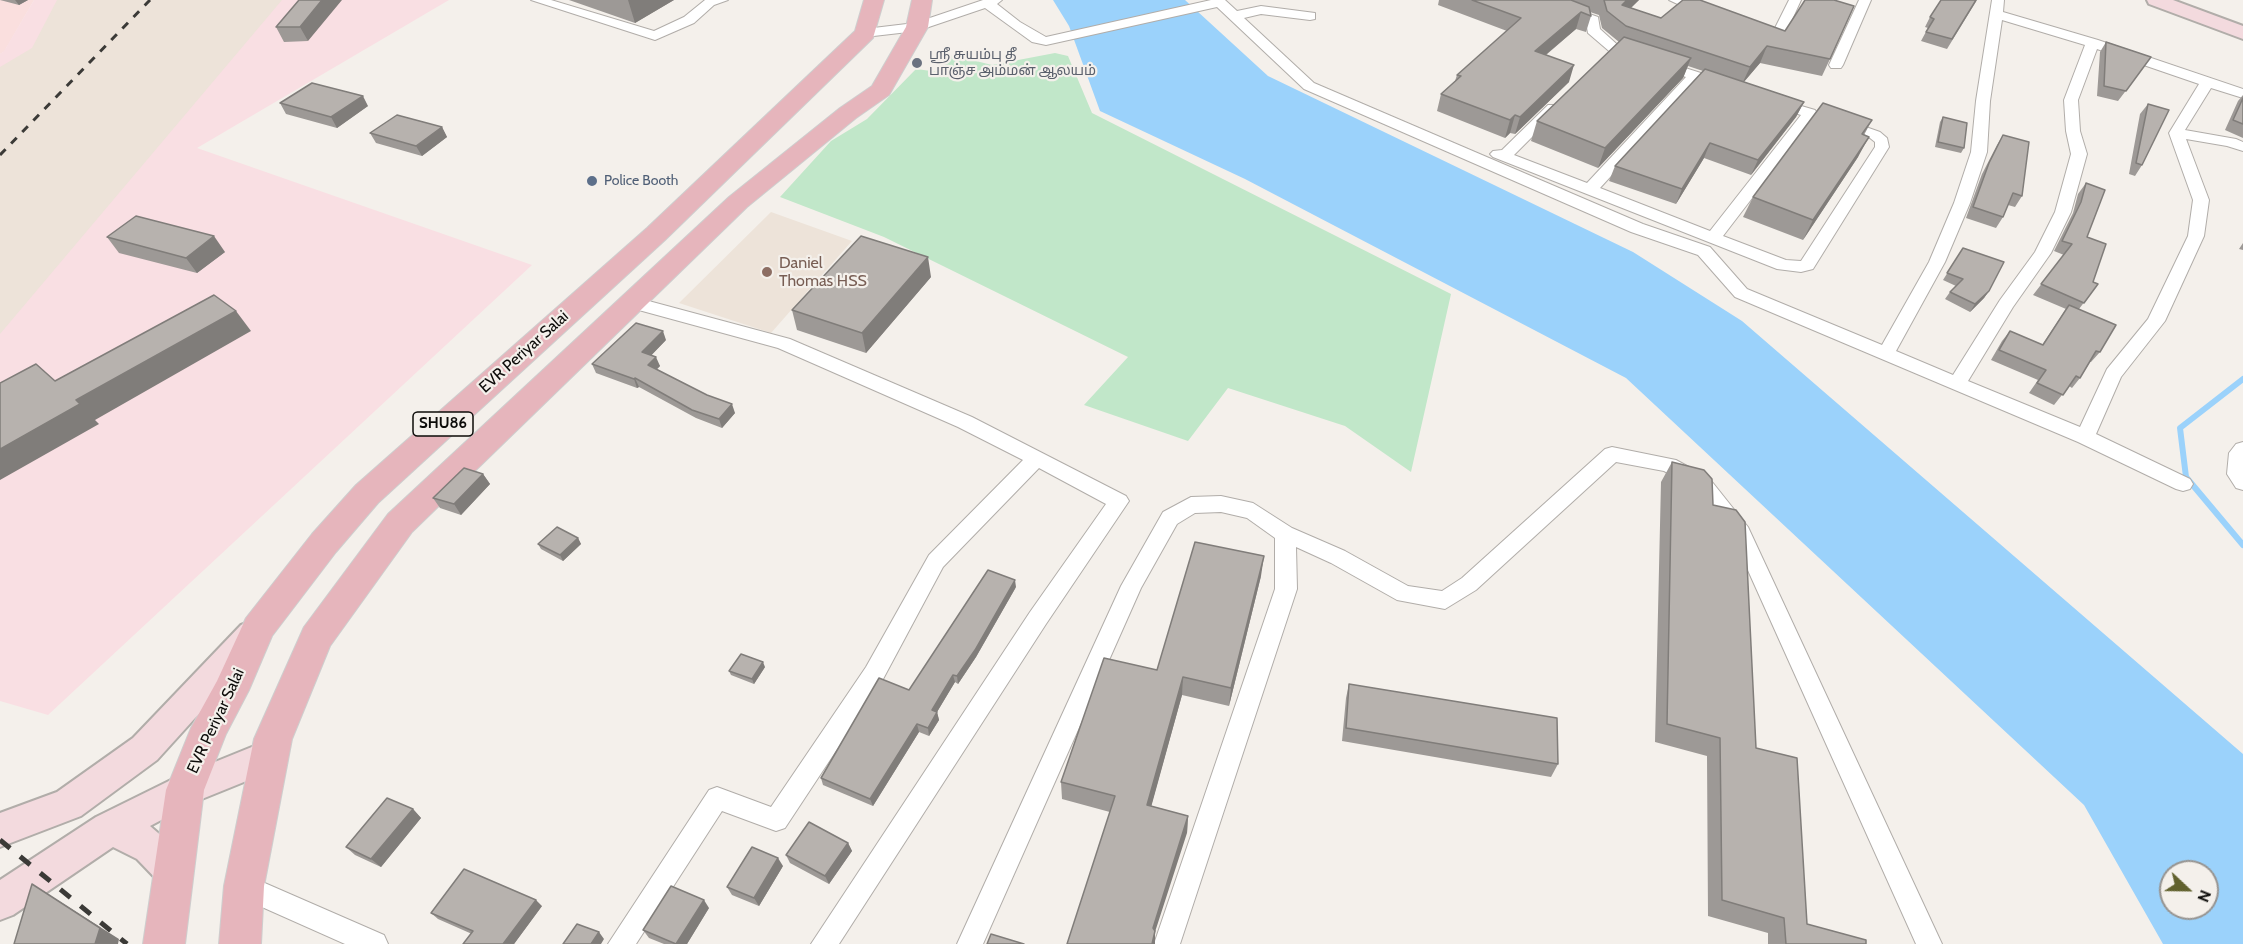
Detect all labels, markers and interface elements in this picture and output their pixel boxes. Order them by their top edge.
place label: ஶ்ரீ சுயம்பு தீ பாஞ்ச அம்மன் ஆலயம் [929,47,1096,80]
marker: ஶ்ரீ சுயம்பு தீ பாஞ்ச அம்மன் ஆலயம் [910,56,924,70]
place label: Police Booth [604,173,678,189]
marker: Police Booth [585,174,599,188]
place label: Daniel Thomas HSS [779,253,867,291]
marker: Daniel Thomas HSS [760,265,774,279]
street label: EVR Periyar Salai [475,307,573,397]
road number: SHU86 [413,412,473,436]
street label: EVR Periyar Salai [183,665,249,777]
north arrow [2159,860,2219,920]
text: N [2193,887,2215,905]

